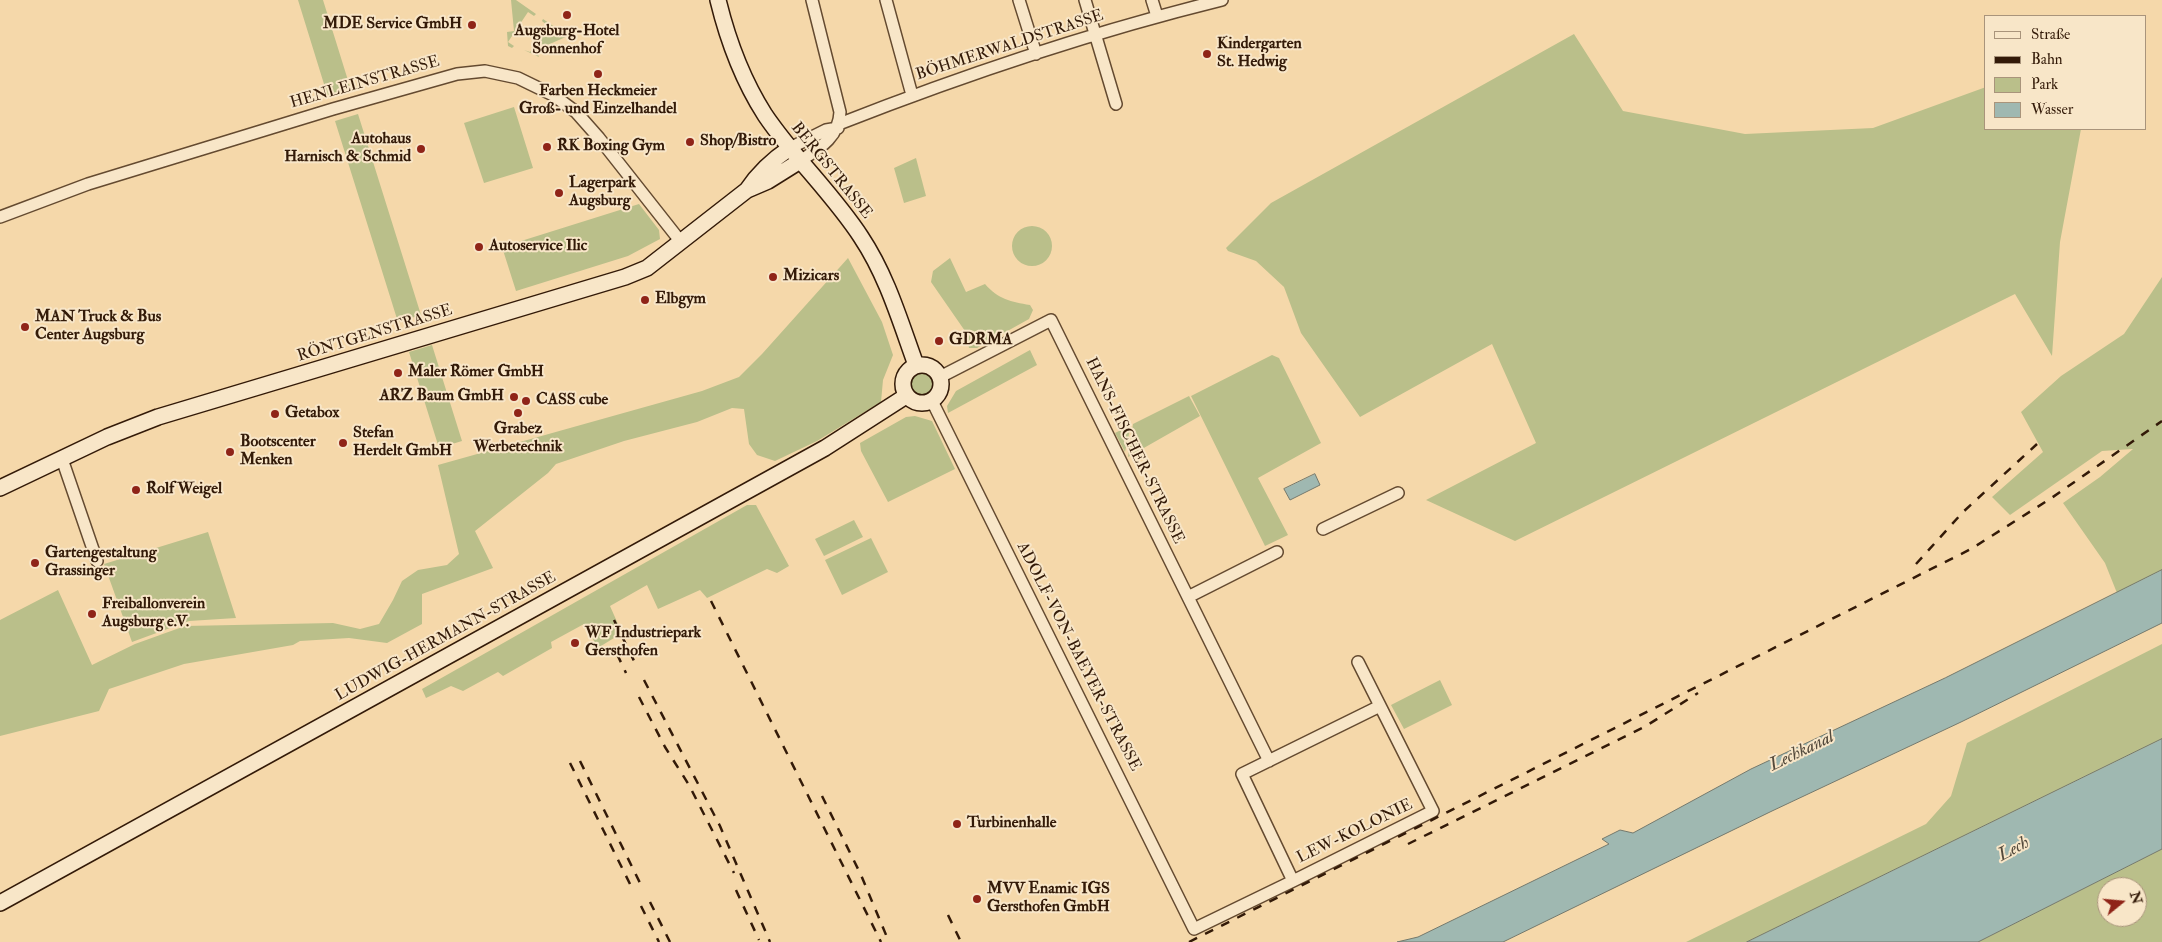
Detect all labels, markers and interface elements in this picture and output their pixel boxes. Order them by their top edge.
street label: BÖHMERWALDSTRASSE [914,7,1106,85]
marker: Augsburg-Hotel Sonnenhof [561,9,573,21]
place label: MDE Service GmbH [323,15,462,35]
legend [1984,15,2147,130]
marker: MDE Service GmbH [466,19,478,31]
place label: Augsburg-Hotel Sonnenhof [515,22,619,60]
text: Straße [2031,25,2070,44]
place label: Kindergarten St. Hedwig [1217,35,1302,73]
marker: Kindergarten St. Hedwig [1201,48,1213,60]
text: Bahn [2031,50,2063,69]
street label: HENLEINSTRASSE [288,52,442,114]
marker: Farben Heckmeier Groß- und Einzelhandel [592,68,604,80]
text: Park [2031,75,2058,94]
place label: Farben Heckmeier Groß- und Einzelhandel [519,82,677,120]
text: Wasser [2031,100,2073,119]
street label: BERGSTRASSE [786,119,876,223]
place label: Autohaus Harnisch & Schmid [284,130,411,168]
place label: Shop/Bistro [700,132,776,152]
marker: Shop/Bistro [684,136,696,148]
place label: RK Boxing Gym [557,137,665,157]
marker: RK Boxing Gym [541,141,553,153]
marker: Autohaus Harnisch & Schmid [415,143,427,155]
place label: Lagerpark Augsburg [569,174,636,212]
marker: Lagerpark Augsburg [553,187,565,199]
place label: Autoservice Ilic [489,237,587,257]
marker: Autoservice Ilic [473,241,485,253]
place label: Mizicars [783,267,839,287]
marker: Mizicars [767,271,779,283]
place label: Elbgym [655,290,706,310]
marker: Elbgym [639,294,651,306]
street label: RÖNTGENSTRASSE [295,301,455,367]
place label: MAN Truck & Bus Center Augsburg [35,308,161,346]
marker: MAN Truck & Bus Center Augsburg [19,321,31,333]
place label: GDRMA [949,331,1012,351]
marker: GDRMA [933,335,945,347]
street label: HANS-FISCHER-STRASSE [1080,355,1188,547]
place label: Maler Römer GmbH [408,363,544,383]
marker: Maler Römer GmbH [392,367,404,379]
place label: ARZ Baum GmbH [379,387,504,407]
marker: ARZ Baum GmbH [508,391,520,403]
place label: CASS cube [536,391,608,411]
marker: CASS cube [520,395,532,407]
place label: Getabox [285,404,339,424]
marker: Grabez Werbetechnik [512,407,524,419]
marker: Getabox [269,408,281,420]
place label: Grabez Werbetechnik [474,420,562,458]
place label: Stefan Herdelt GmbH [353,424,452,462]
place label: Bootscenter Menken [240,433,316,471]
marker: Stefan Herdelt GmbH [337,437,349,449]
marker: Bootscenter Menken [224,446,236,458]
place label: Rolf Weigel [146,480,222,500]
marker: Rolf Weigel [130,484,142,496]
street label: ADOLF-VON-BAEYER-STRASSE [1012,539,1144,775]
place label: Gartengestaltung Grassinger [45,544,157,582]
marker: Gartengestaltung Grassinger [29,557,41,569]
street label: LUDWIG-HERMANN-STRASSE [332,568,560,706]
place label: Freiballonverein Augsburg e.V. [102,595,205,633]
marker: Freiballonverein Augsburg e.V. [86,608,98,620]
place label: WF Industriepark Gersthofen [585,624,701,662]
marker: WF Industriepark Gersthofen [569,637,581,649]
water label: Lechkanal [1766,727,1838,777]
street label: LEW-KOLONIE [1294,796,1416,868]
place label: Turbinenhalle [967,814,1056,834]
marker: Turbinenhalle [951,818,963,830]
water label: Lech [1995,833,2033,867]
north arrow [2097,877,2147,927]
place label: MVV Enamic IGS Gersthofen GmbH [987,880,1110,918]
text: N [2126,889,2146,906]
marker: MVV Enamic IGS Gersthofen GmbH [971,893,983,905]

